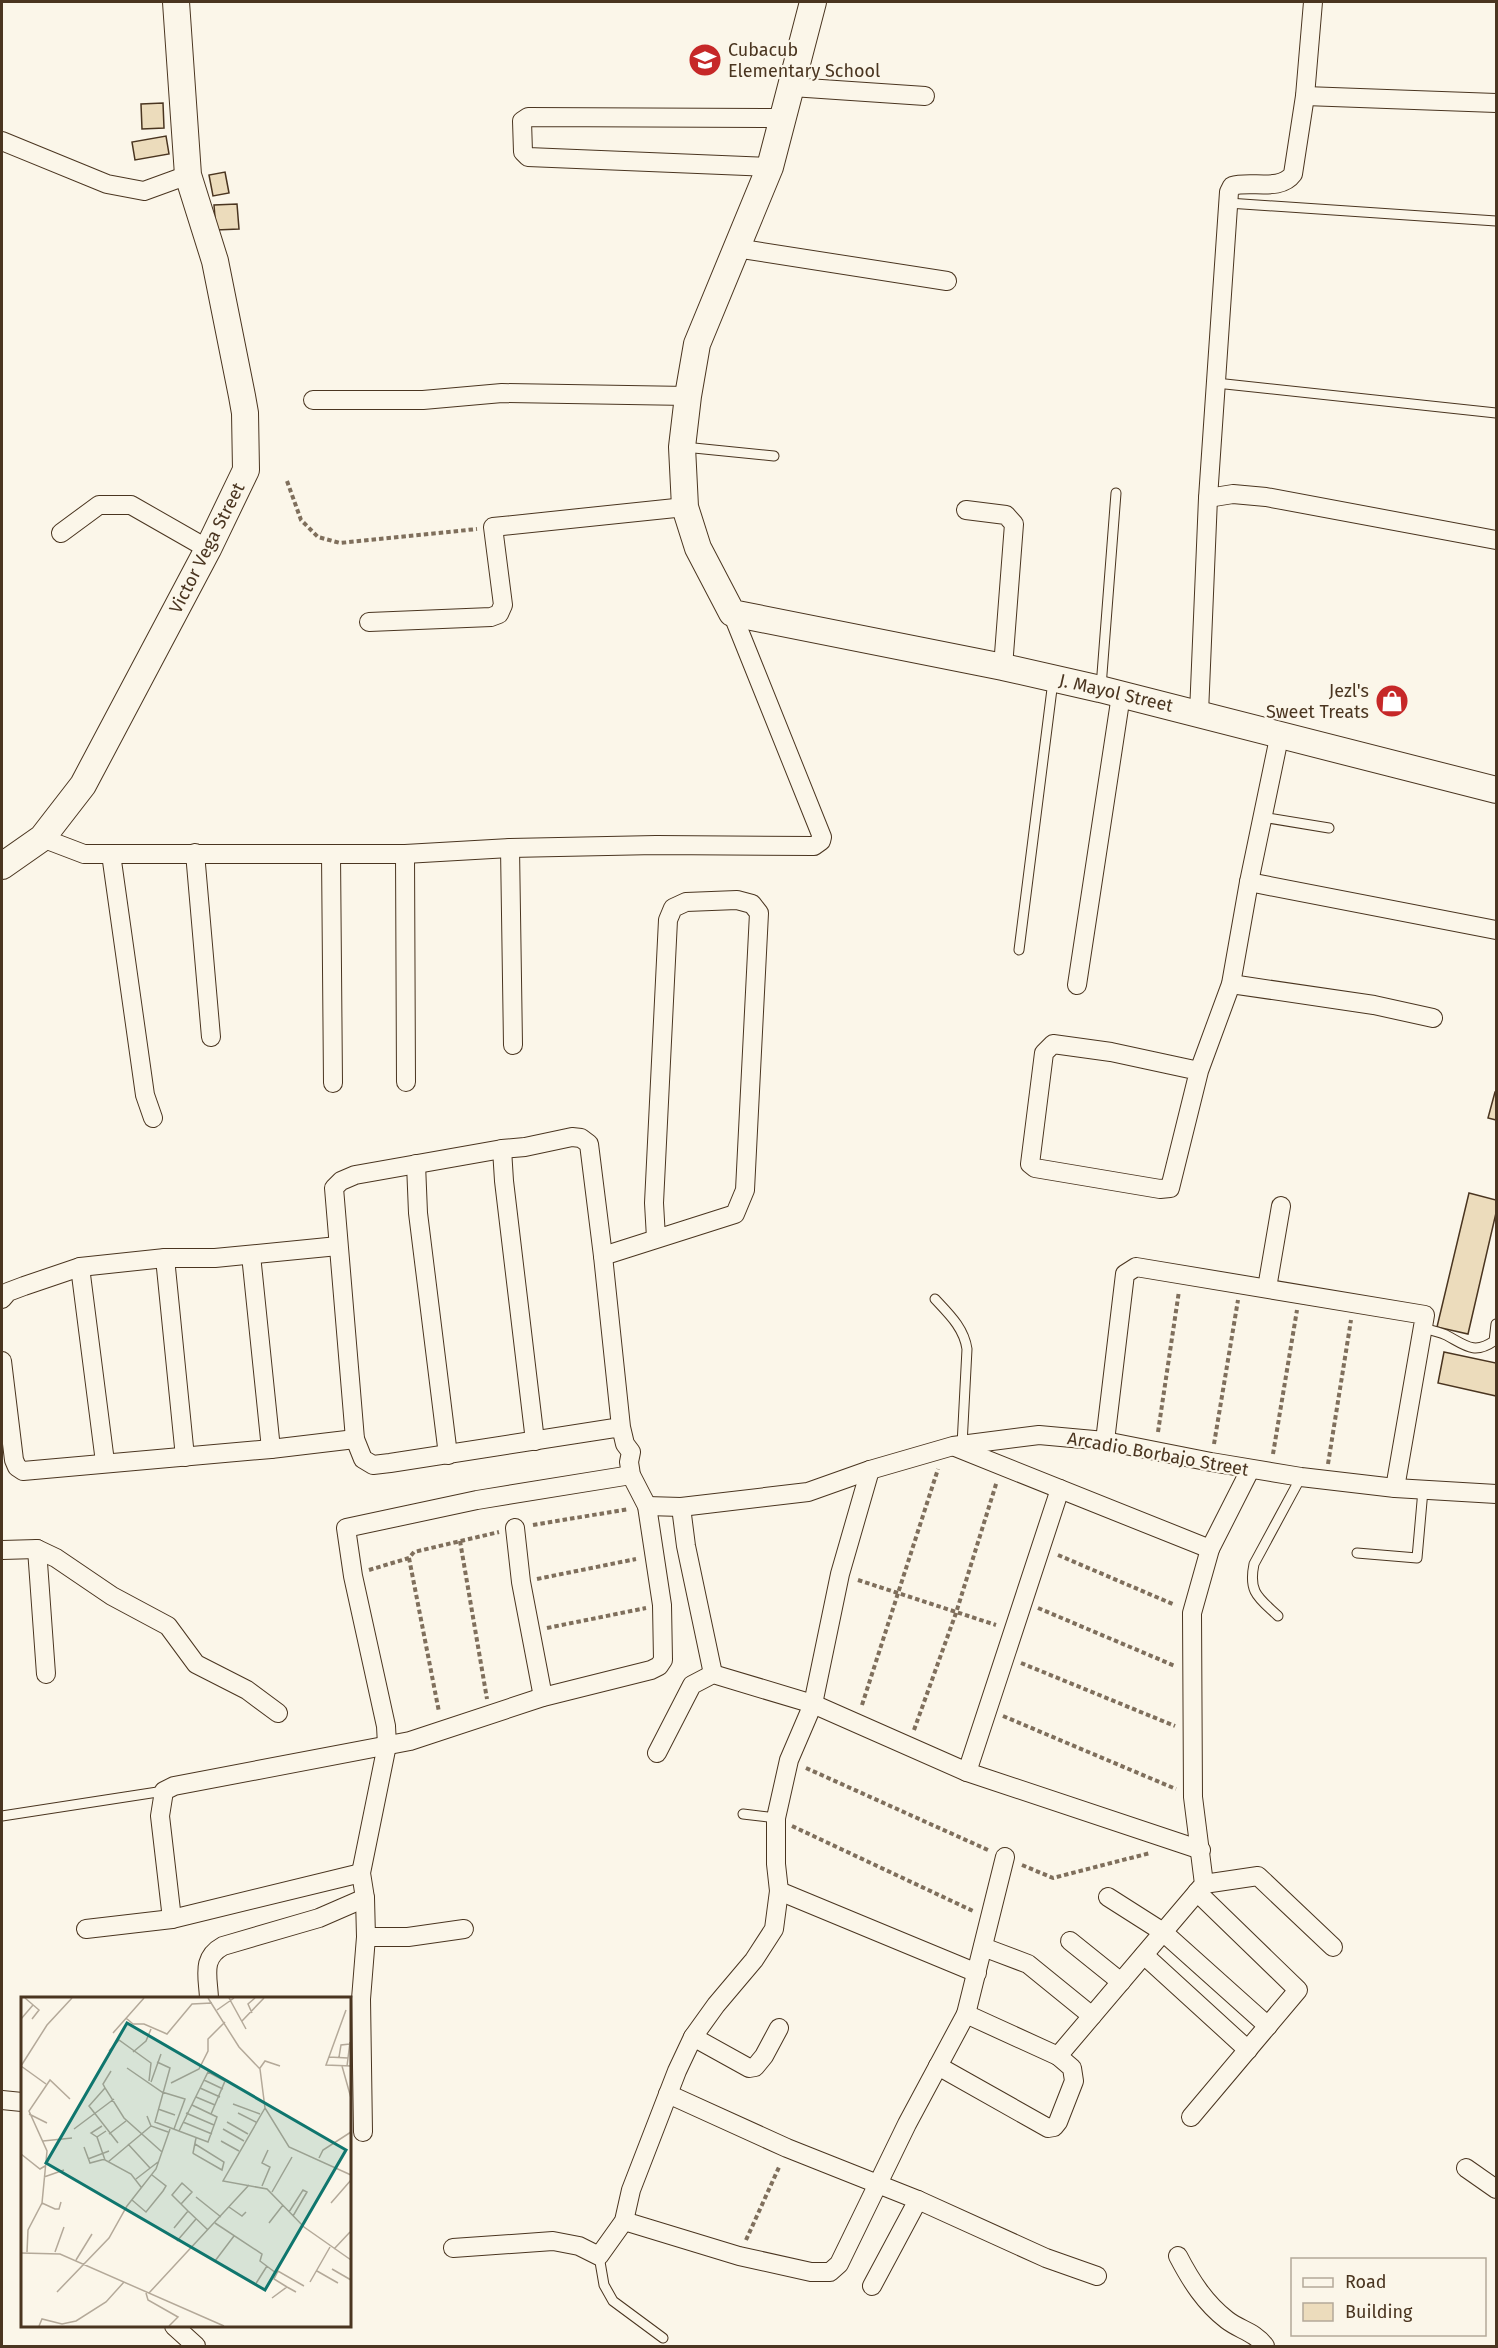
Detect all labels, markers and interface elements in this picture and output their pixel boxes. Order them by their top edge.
place label: Cubacub Elementary School [728,39,880,82]
school or university icon: Cubacub Elementary School [687,42,723,78]
street label: Victor Vega Street [165,478,250,617]
street label: J. Mayol Street [1057,669,1176,717]
place label: Jezl's Sweet Treats [1266,680,1369,723]
shop icon: Jezl's Sweet Treats [1374,683,1410,719]
street label: Arcadio Borbajo Street [1066,1427,1251,1481]
inset map [21,1997,351,2327]
legend [1291,2258,1486,2336]
text: Road [1345,2271,1387,2293]
text: Building [1345,2301,1413,2323]

